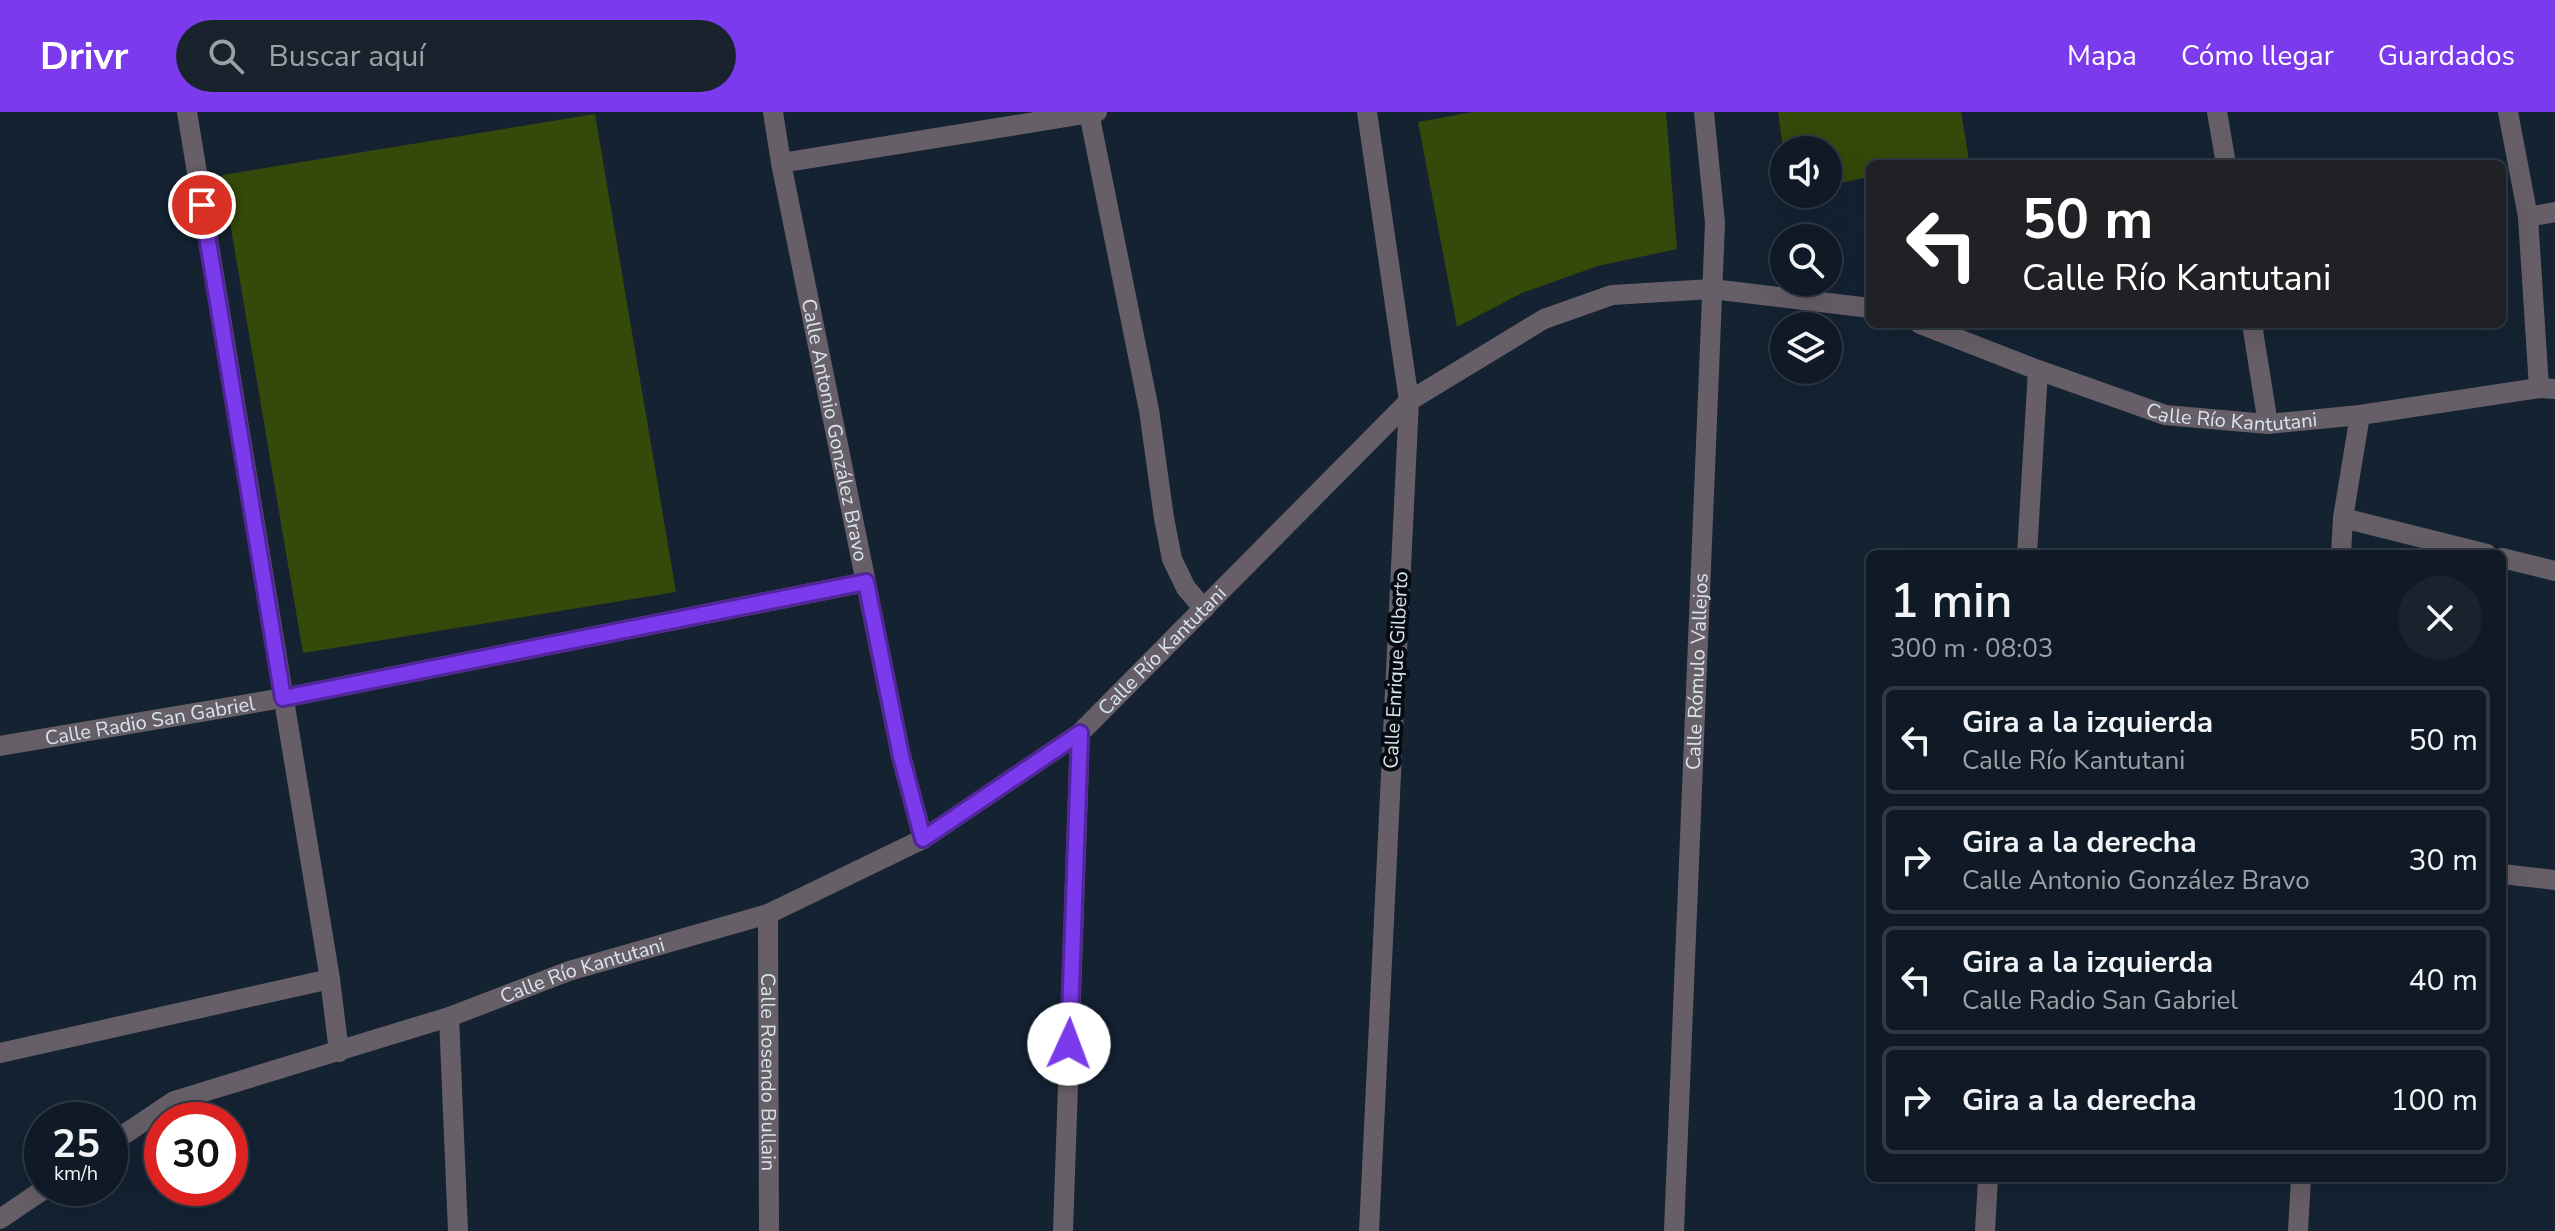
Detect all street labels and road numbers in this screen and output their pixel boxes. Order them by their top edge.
street label: Calle Antonio González Bravo [795,296,875,564]
street label: Calle Río Kantutani [2142,396,2318,438]
street label: Calle Enrique Gilberto [1377,571,1415,769]
street label: Calle Rómulo Vallejos [1679,572,1714,771]
street label: Calle Río Kantutani [1092,580,1232,721]
street label: Calle Radio San Gabriel [43,689,257,752]
street label: Calle Río Kantutani [496,931,668,1010]
street label: Calle Rosendo Bullain [755,973,782,1171]

